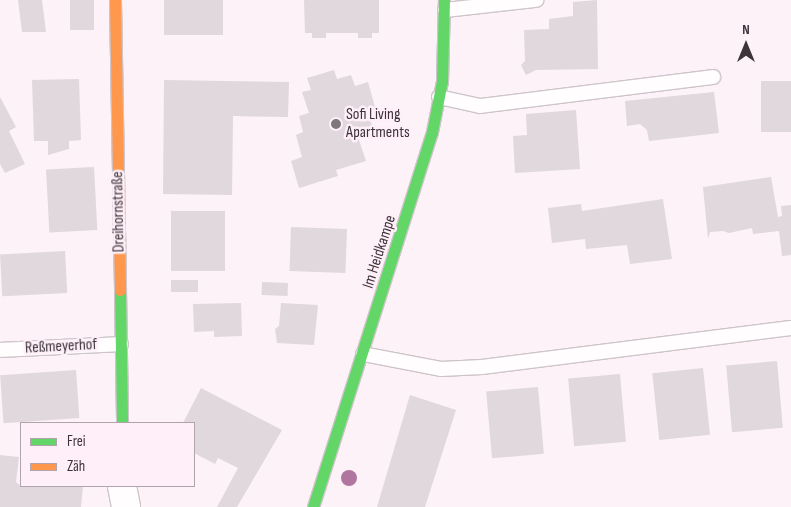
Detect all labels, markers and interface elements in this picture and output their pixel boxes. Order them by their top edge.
north arrow [721,20,771,70]
text: N [742,21,750,38]
place label: Sofi Living Apartments [346,105,410,143]
marker: Sofi Living Apartments [330,118,342,130]
street label: Dreihornstraße [109,171,129,253]
street label: Im Heidkampe [359,213,401,291]
street label: Reßmeyerhof [25,336,97,358]
legend [20,422,195,487]
text: Frei [67,432,86,451]
text: Zäh [67,457,85,476]

